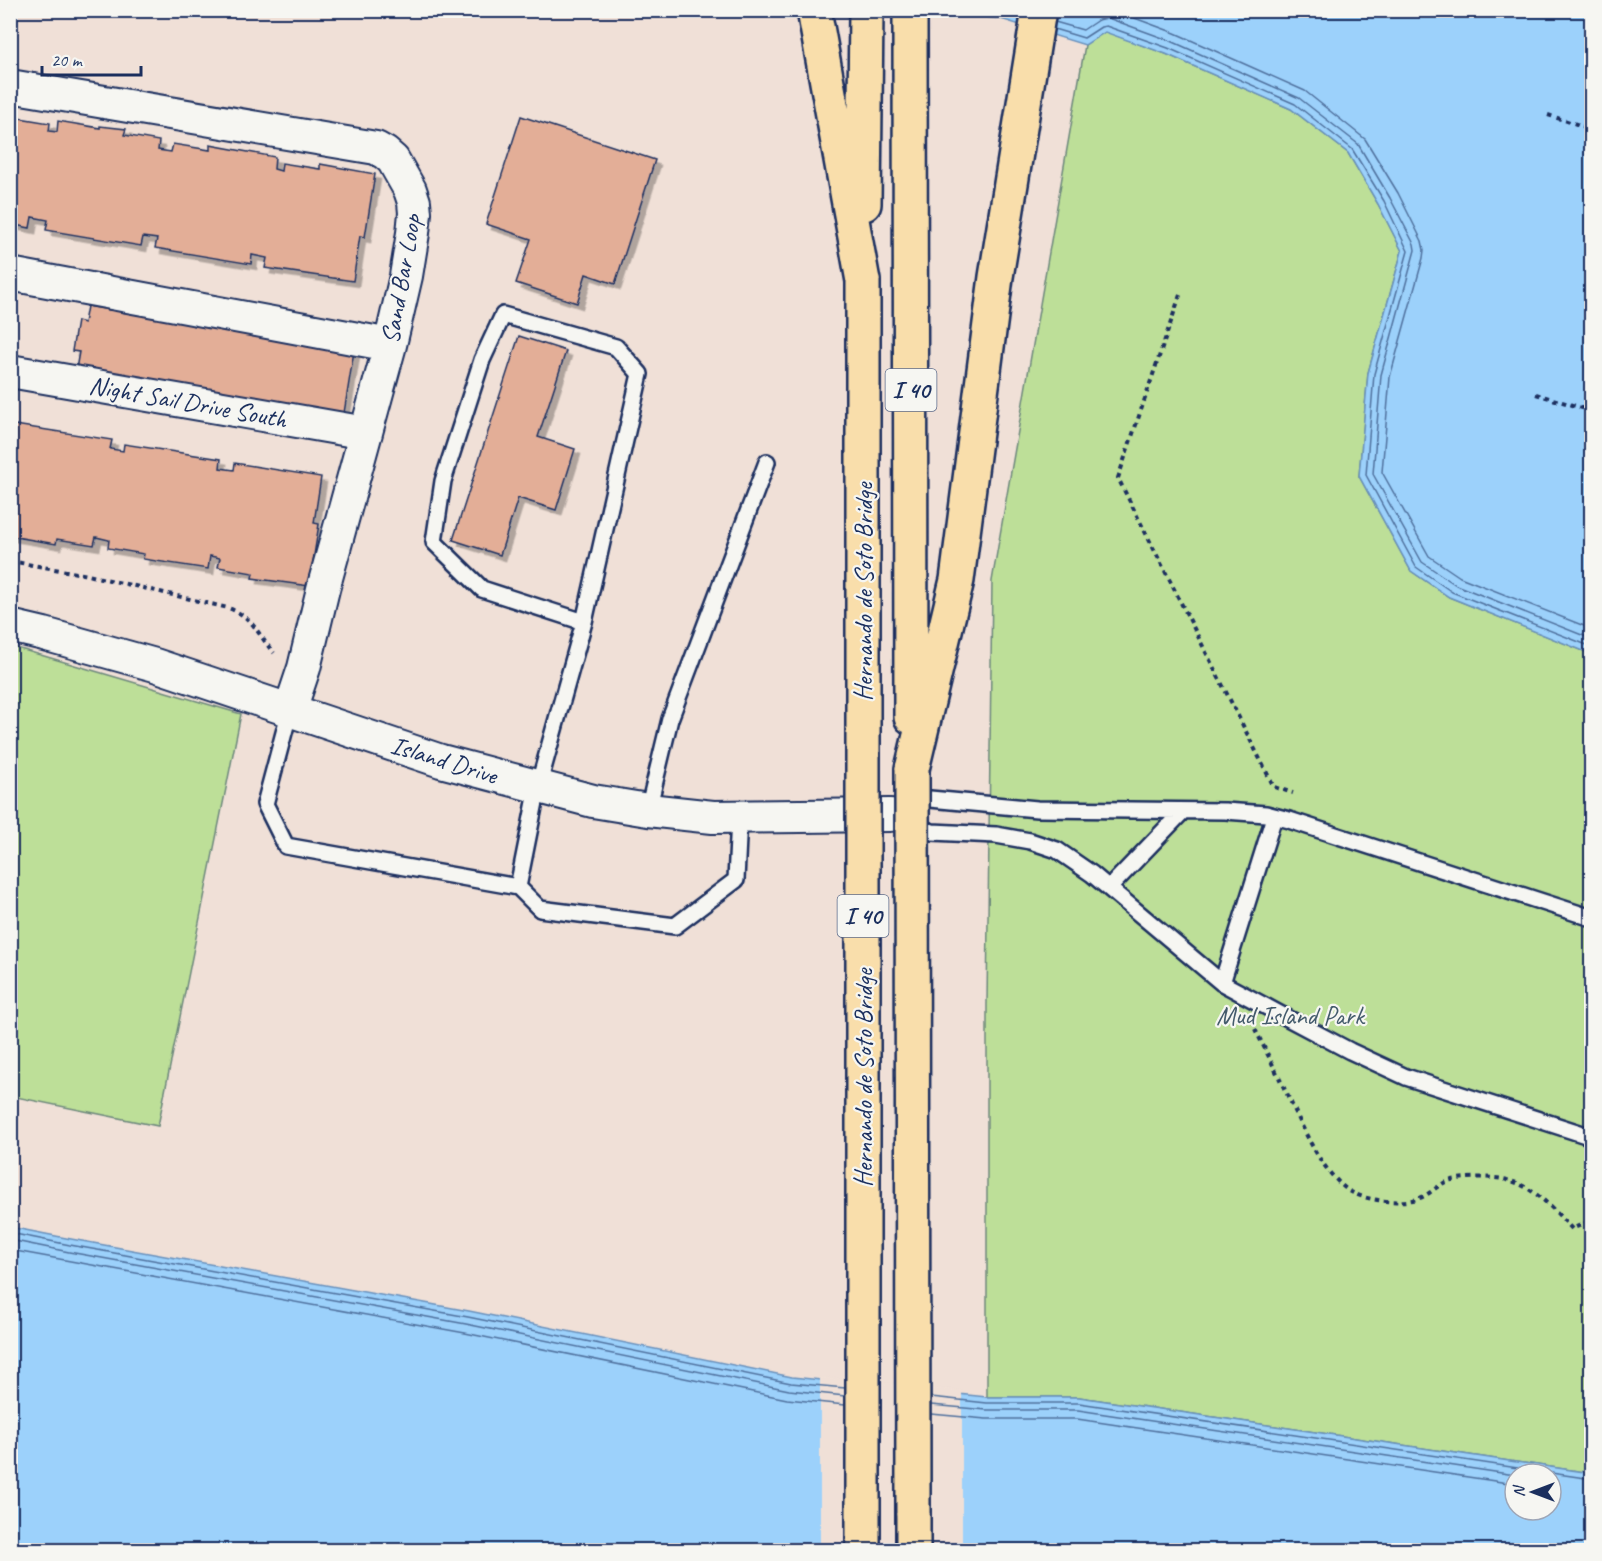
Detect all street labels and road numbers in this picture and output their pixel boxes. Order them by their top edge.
street label: Sand Bar Loop [373,211,429,346]
street label: Night Sail Drive South [87,368,290,436]
road number: I 40 [886,369,936,411]
street label: Hernando de Soto Bridge [847,481,880,701]
street label: Island Drive [387,728,503,792]
road number: I 40 [838,895,888,937]
street label: Hernando de Soto Bridge [847,967,880,1187]

